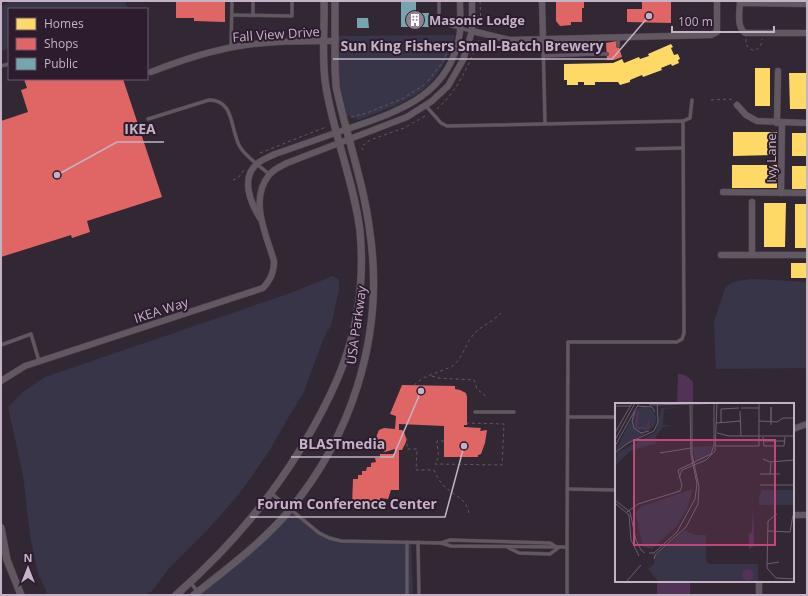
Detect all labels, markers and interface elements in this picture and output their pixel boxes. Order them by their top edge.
legend [8,8,148,80]
scale bar [672,8,774,34]
building icon: Masonic Lodge [404,9,426,31]
place label: Masonic Lodge [429,11,525,29]
text: 100 m [678,13,713,30]
text: Homes [44,15,84,32]
street label: Fall View Drive [232,22,320,46]
callout: Sun King Fishers Small-Batch Brewery [333,33,612,59]
text: Shops [44,35,79,52]
text: Sun King Fishers Small-Batch Brewery [341,36,604,55]
text: Public [44,55,78,72]
callout: IKEA [117,116,164,142]
text: IKEA [124,119,156,138]
street label: Ivy Lane [762,133,780,183]
street label: USA Parkway [342,284,370,365]
street label: IKEA Way [132,293,191,327]
inset map [615,403,794,582]
callout: BLASTmedia [291,431,393,457]
text: BLASTmedia [299,434,385,453]
callout: Forum Conference Center [250,491,445,517]
text: Forum Conference Center [257,494,438,513]
north arrow [8,548,48,588]
text: N [24,550,32,565]

